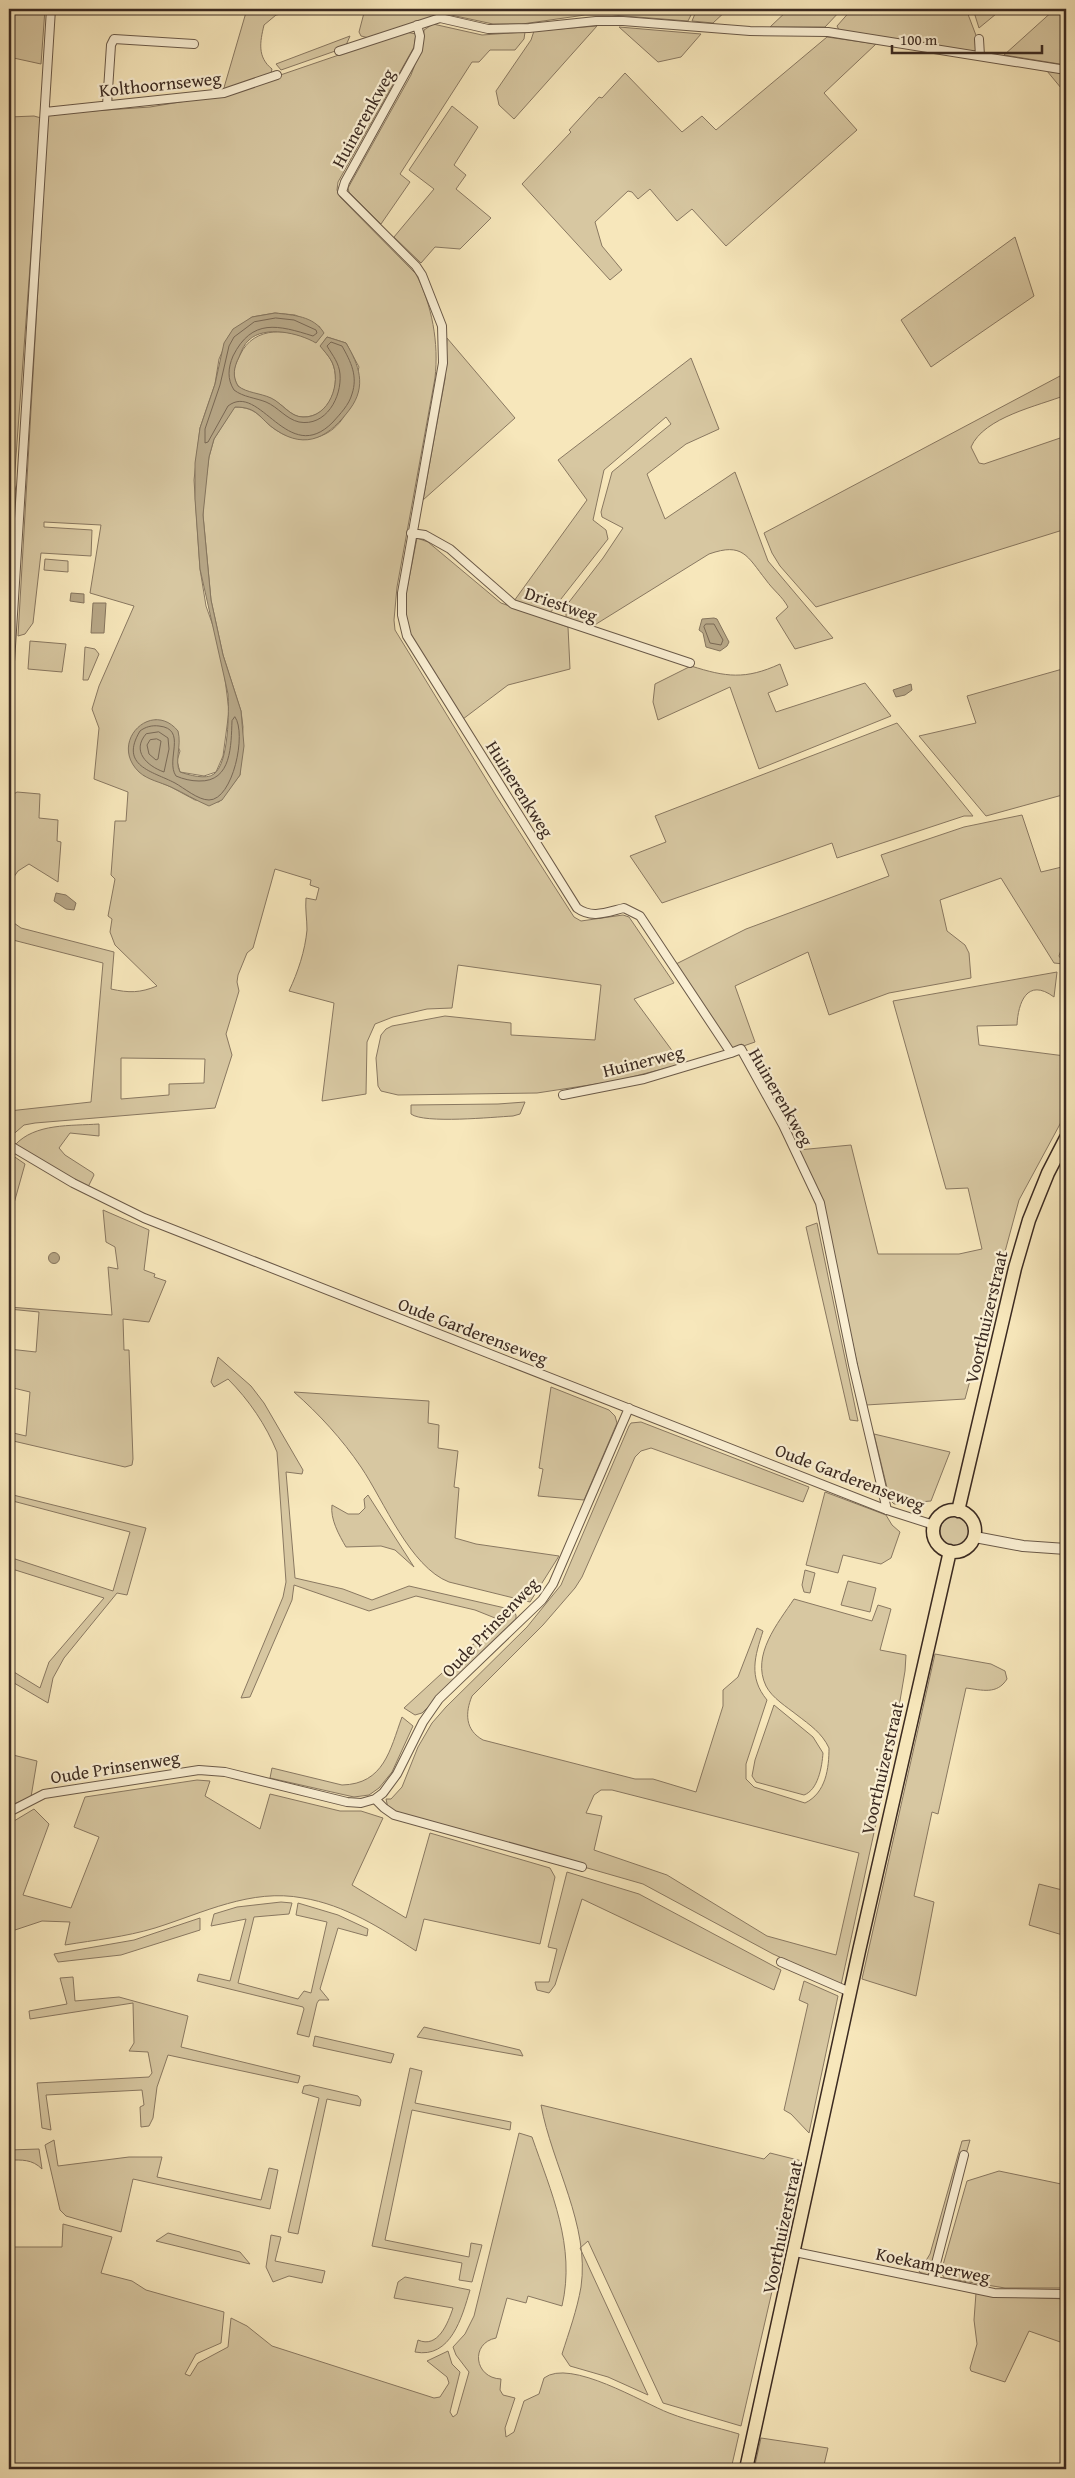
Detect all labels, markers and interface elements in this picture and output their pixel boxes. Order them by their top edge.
scale bar [892,22,1042,54]
text: 100 m [900,29,938,50]
street label: Huinerenkweg [325,63,401,173]
street label: Kolthoornseweg [98,64,222,104]
street label: Driestweg [521,579,601,629]
street label: Huinerenkweg [479,735,561,843]
street label: Huinerweg [600,1038,686,1084]
street label: Huinerenkweg [742,1043,820,1151]
street label: Voorthuizerstraat [958,1247,1015,1386]
street label: Oude Garderenseweg [394,1290,552,1372]
street label: Oude Garderenseweg [771,1436,929,1518]
street label: Oude Prinsenweg [435,1571,545,1683]
street label: Voorthuizerstraat [854,1698,911,1837]
street label: Oude Prinsenweg [48,1743,182,1791]
street label: Voorthuizerstraat [755,2157,809,2296]
street label: Koekamperweg [873,2240,993,2290]

